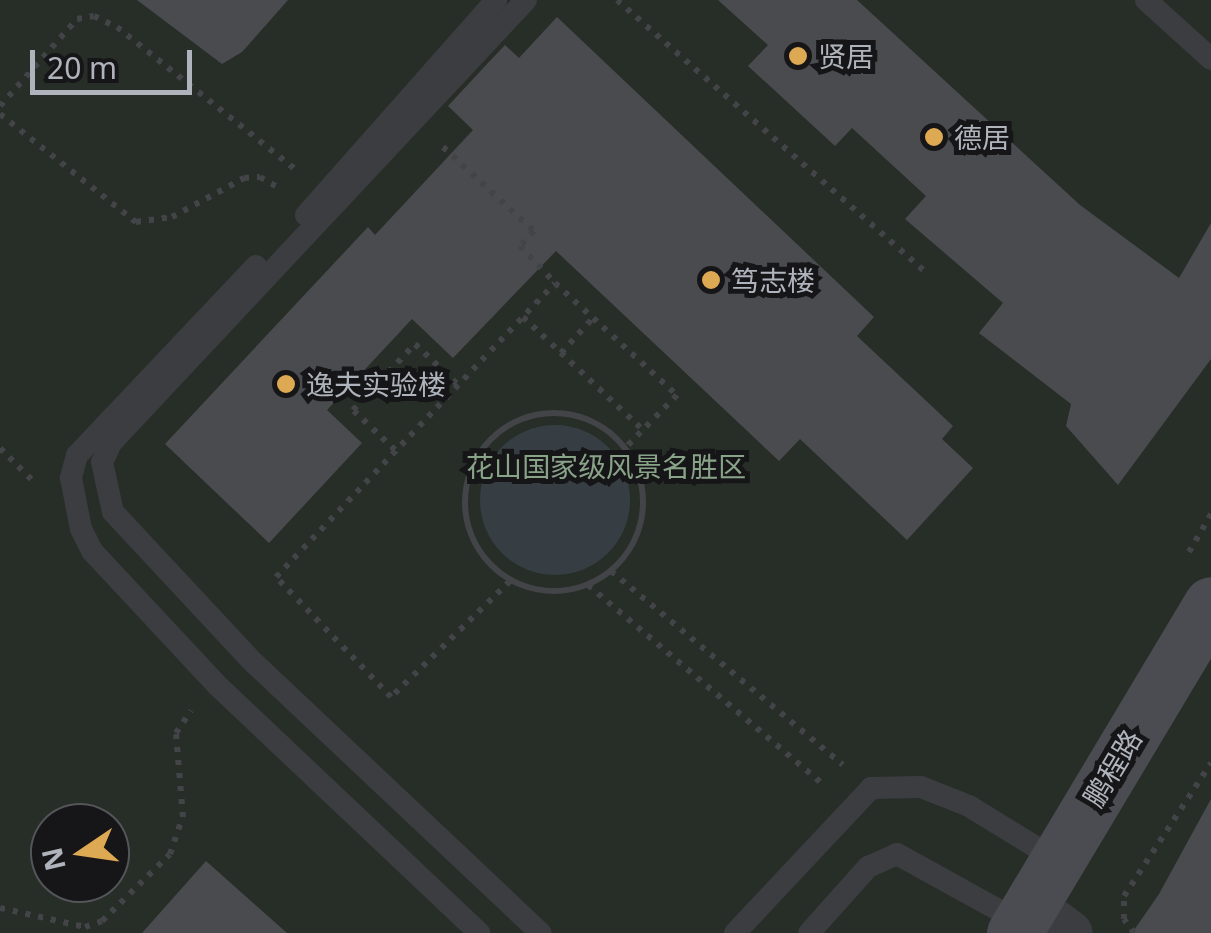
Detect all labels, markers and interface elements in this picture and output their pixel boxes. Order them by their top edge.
scale bar [35,30,198,92]
place label: 贤居 [818,39,874,73]
marker: 贤居 [787,45,809,67]
text: 20 m [47,47,117,88]
place label: 德居 [954,120,1010,154]
marker: 德居 [923,126,945,148]
place label: 笃志楼 [731,263,815,297]
marker: 笃志楼 [700,269,722,291]
place label: 逸夫实验楼 [306,367,446,401]
marker: 逸夫实验楼 [275,373,297,395]
park label: 花山国家级风景名胜区 [466,449,746,483]
street label: 鹏程路 [1076,723,1148,813]
north arrow [30,803,130,903]
text: N [32,844,74,875]

